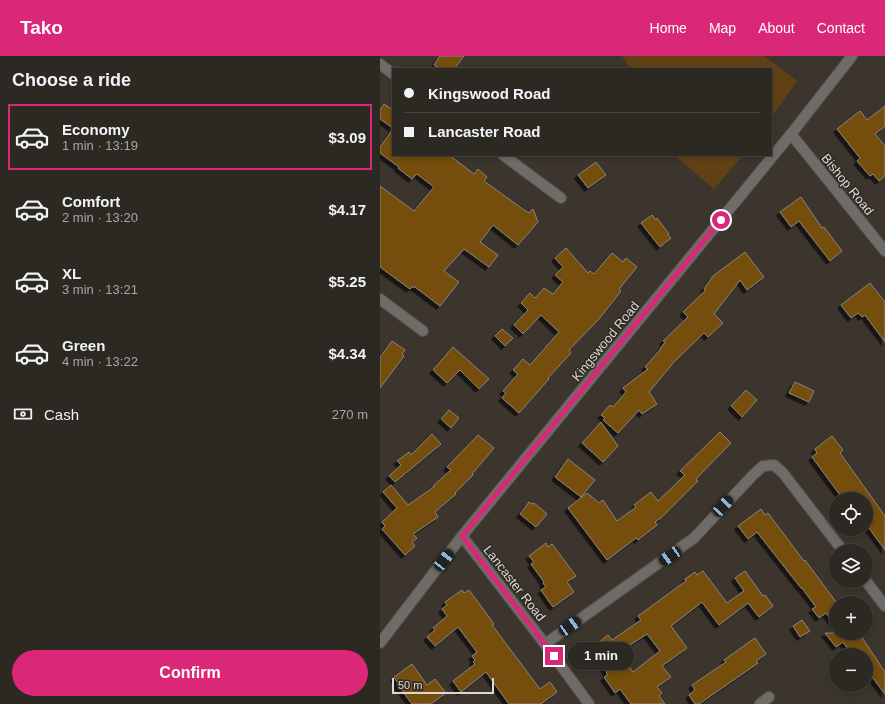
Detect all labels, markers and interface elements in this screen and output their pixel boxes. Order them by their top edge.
text: Tako [20,17,63,38]
text: Home [650,20,687,36]
text: Map [709,20,736,36]
text: About [758,20,795,36]
text: Contact [817,20,865,36]
text: Choose a ride [12,70,131,90]
text: Kingswood Road [428,85,551,102]
icon: car [14,119,50,155]
text: Economy [62,121,130,138]
text: Lancaster Road [428,123,541,140]
text: $3.09 [328,129,366,146]
text: 1 min · 13:19 [62,138,138,153]
street label: Bishop Road [818,151,877,218]
icon: car [14,191,50,227]
text: Comfort [62,193,120,210]
text: $4.17 [328,201,366,218]
text: 2 min · 13:20 [62,210,138,225]
route start [712,211,730,229]
icon: car [14,263,50,299]
text: XL [62,265,81,282]
text: $5.25 [328,273,366,290]
text: 3 min · 13:21 [62,282,138,297]
street label: Kingswood Road [569,298,642,384]
icon: car [14,335,50,371]
text: Green [62,337,105,354]
text: $4.34 [328,345,366,362]
text: 4 min · 13:22 [62,354,138,369]
icon: cash [12,403,34,425]
text: Cash [44,406,79,423]
text: 270 m [332,407,368,422]
map controls [829,492,873,692]
button: locate [829,492,873,536]
car [710,493,736,519]
street label: Lancaster Road [480,543,549,624]
car [657,544,683,568]
button: layers [829,544,873,588]
car [432,547,456,573]
button: + [829,596,873,640]
car [557,614,583,638]
callout: 1 min [568,642,634,670]
route end [545,647,563,665]
text: 1 min [584,648,618,663]
button: − [829,648,873,692]
button: Confirm [12,650,368,696]
scale bar [392,676,494,695]
text: 50 m [398,679,422,691]

